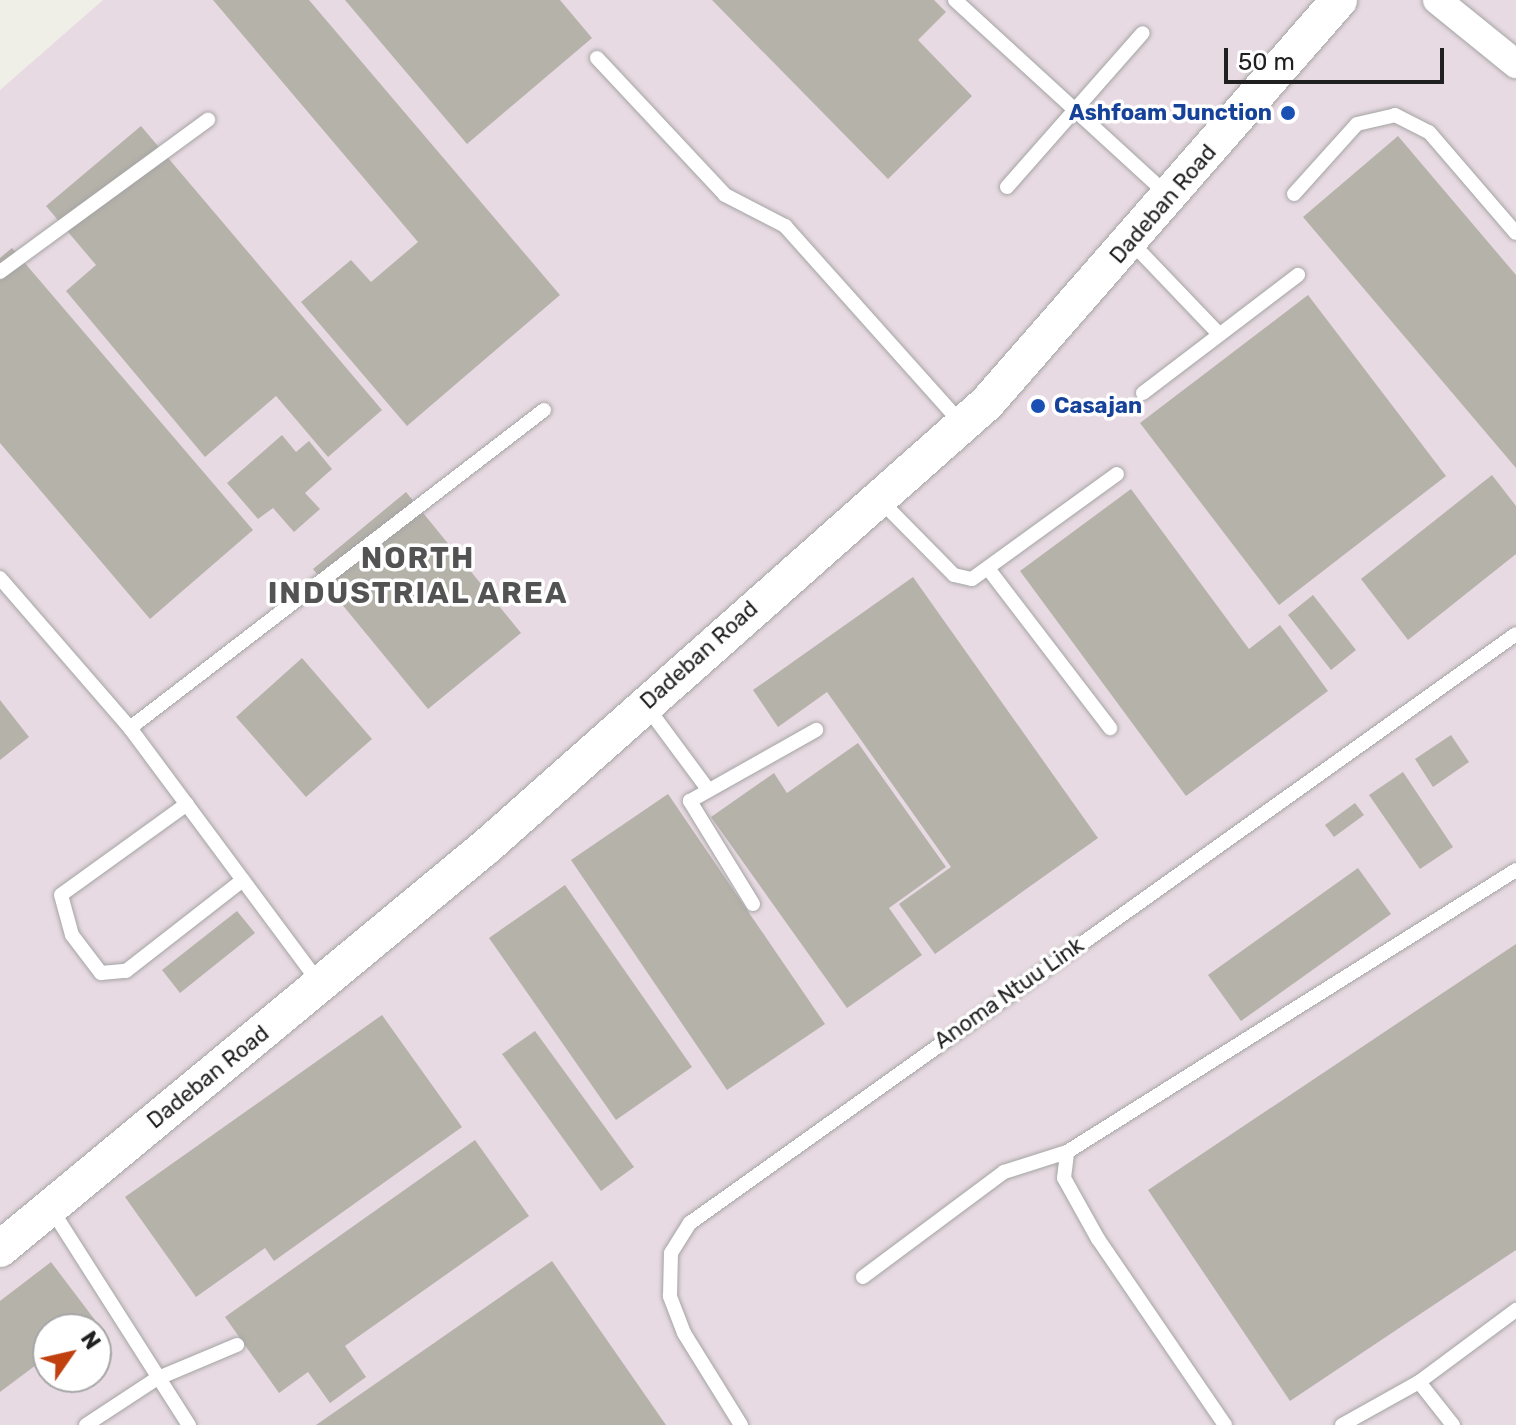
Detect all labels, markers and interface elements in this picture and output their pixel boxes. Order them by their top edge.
scale bar [1228,32,1448,82]
text: 50 m [1238,48,1295,76]
place label: Ashfoam Junction [1069,100,1272,126]
marker: Ashfoam Junction [1279,104,1297,122]
street label: Dadeban Road [1104,139,1222,269]
place label: Casajan [1054,393,1142,419]
marker: Casajan [1029,397,1047,415]
district label: NORTH INDUSTRIAL AREA [267,540,569,610]
street label: Dadeban Road [635,595,763,715]
street label: Anoma Ntuu Link [929,932,1089,1054]
street label: Dadeban Road [142,1020,274,1134]
north arrow [32,1313,112,1393]
text: N [75,1326,106,1355]

